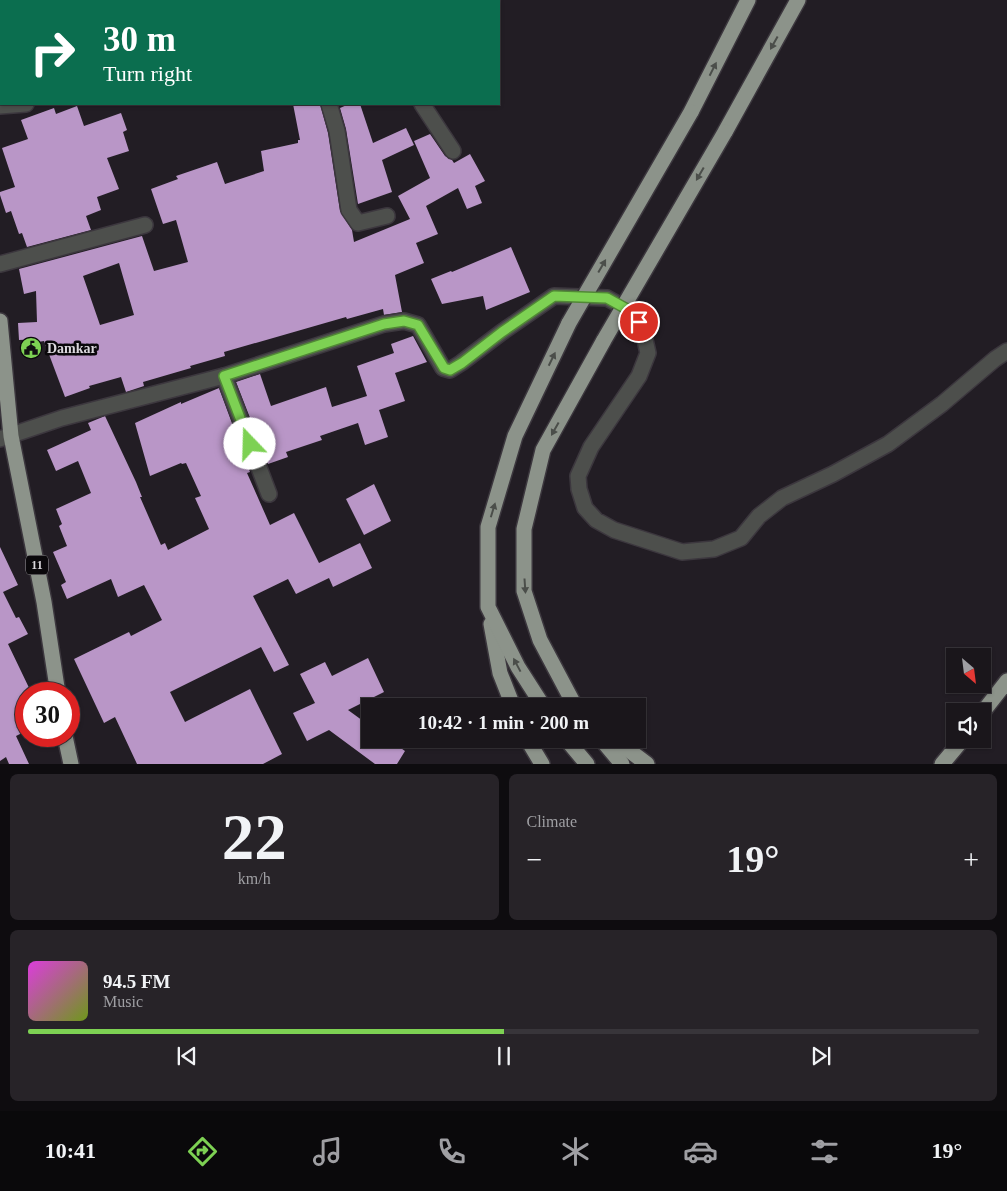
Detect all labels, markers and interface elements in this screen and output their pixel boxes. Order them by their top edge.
icon: right [20,20,85,85]
text: 30 m [103,20,176,59]
one-way arrow [770,35,778,50]
text: Turn right [103,61,192,86]
one-way arrow [709,62,717,76]
one-way arrow [696,167,704,181]
one-way arrow [598,259,607,272]
pin [618,301,660,343]
icon: arrive [625,308,653,336]
public building icon: Damkar [19,336,43,360]
place label: Damkar [47,341,97,356]
one-way arrow [548,352,556,366]
position arrow [223,417,275,469]
one-way arrow [551,422,559,436]
one-way arrow [489,502,497,517]
road number: 11 [26,556,48,574]
one-way arrow [521,578,529,594]
north arrow [946,648,991,692]
map controls [946,648,991,748]
one-way arrow [513,657,521,672]
speed limit sign: 30 [15,682,80,747]
button: sound [946,703,991,748]
text: 10:42 · 1 min · 200 m [418,712,589,733]
text: 22 [222,801,287,873]
text: Climate [527,813,577,830]
text: 19° [726,838,779,880]
text: − [527,844,542,875]
text: + [963,844,979,875]
text: km/h [238,870,271,887]
text: 94.5 FM [103,971,171,992]
text: Music [103,993,143,1010]
icon: previous [173,1042,201,1070]
icon: pause [490,1042,518,1070]
icon: next [807,1042,835,1070]
icon: directions [185,1134,220,1169]
icon: music [310,1134,345,1169]
icon: phone [434,1134,469,1169]
icon: climate [558,1134,593,1169]
icon: car [683,1134,718,1169]
icon: filters [807,1134,842,1169]
text: 10:41 [45,1138,96,1163]
text: 19° [931,1138,962,1163]

